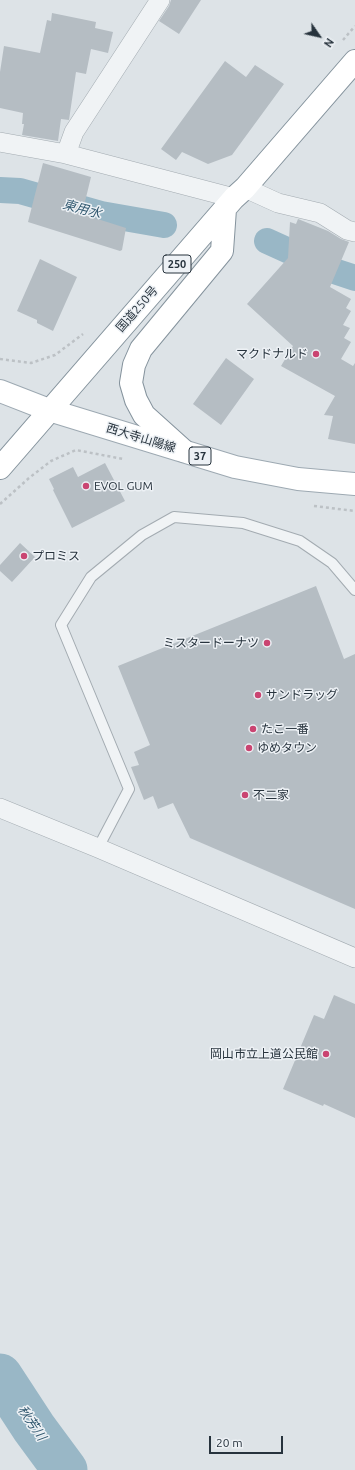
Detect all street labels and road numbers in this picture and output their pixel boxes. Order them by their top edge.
road number: 250 [163,255,191,273]
street label: 国道250号 [113,283,161,335]
street label: 西大寺山陽線 [104,421,178,455]
road number: 37 [189,447,211,465]

